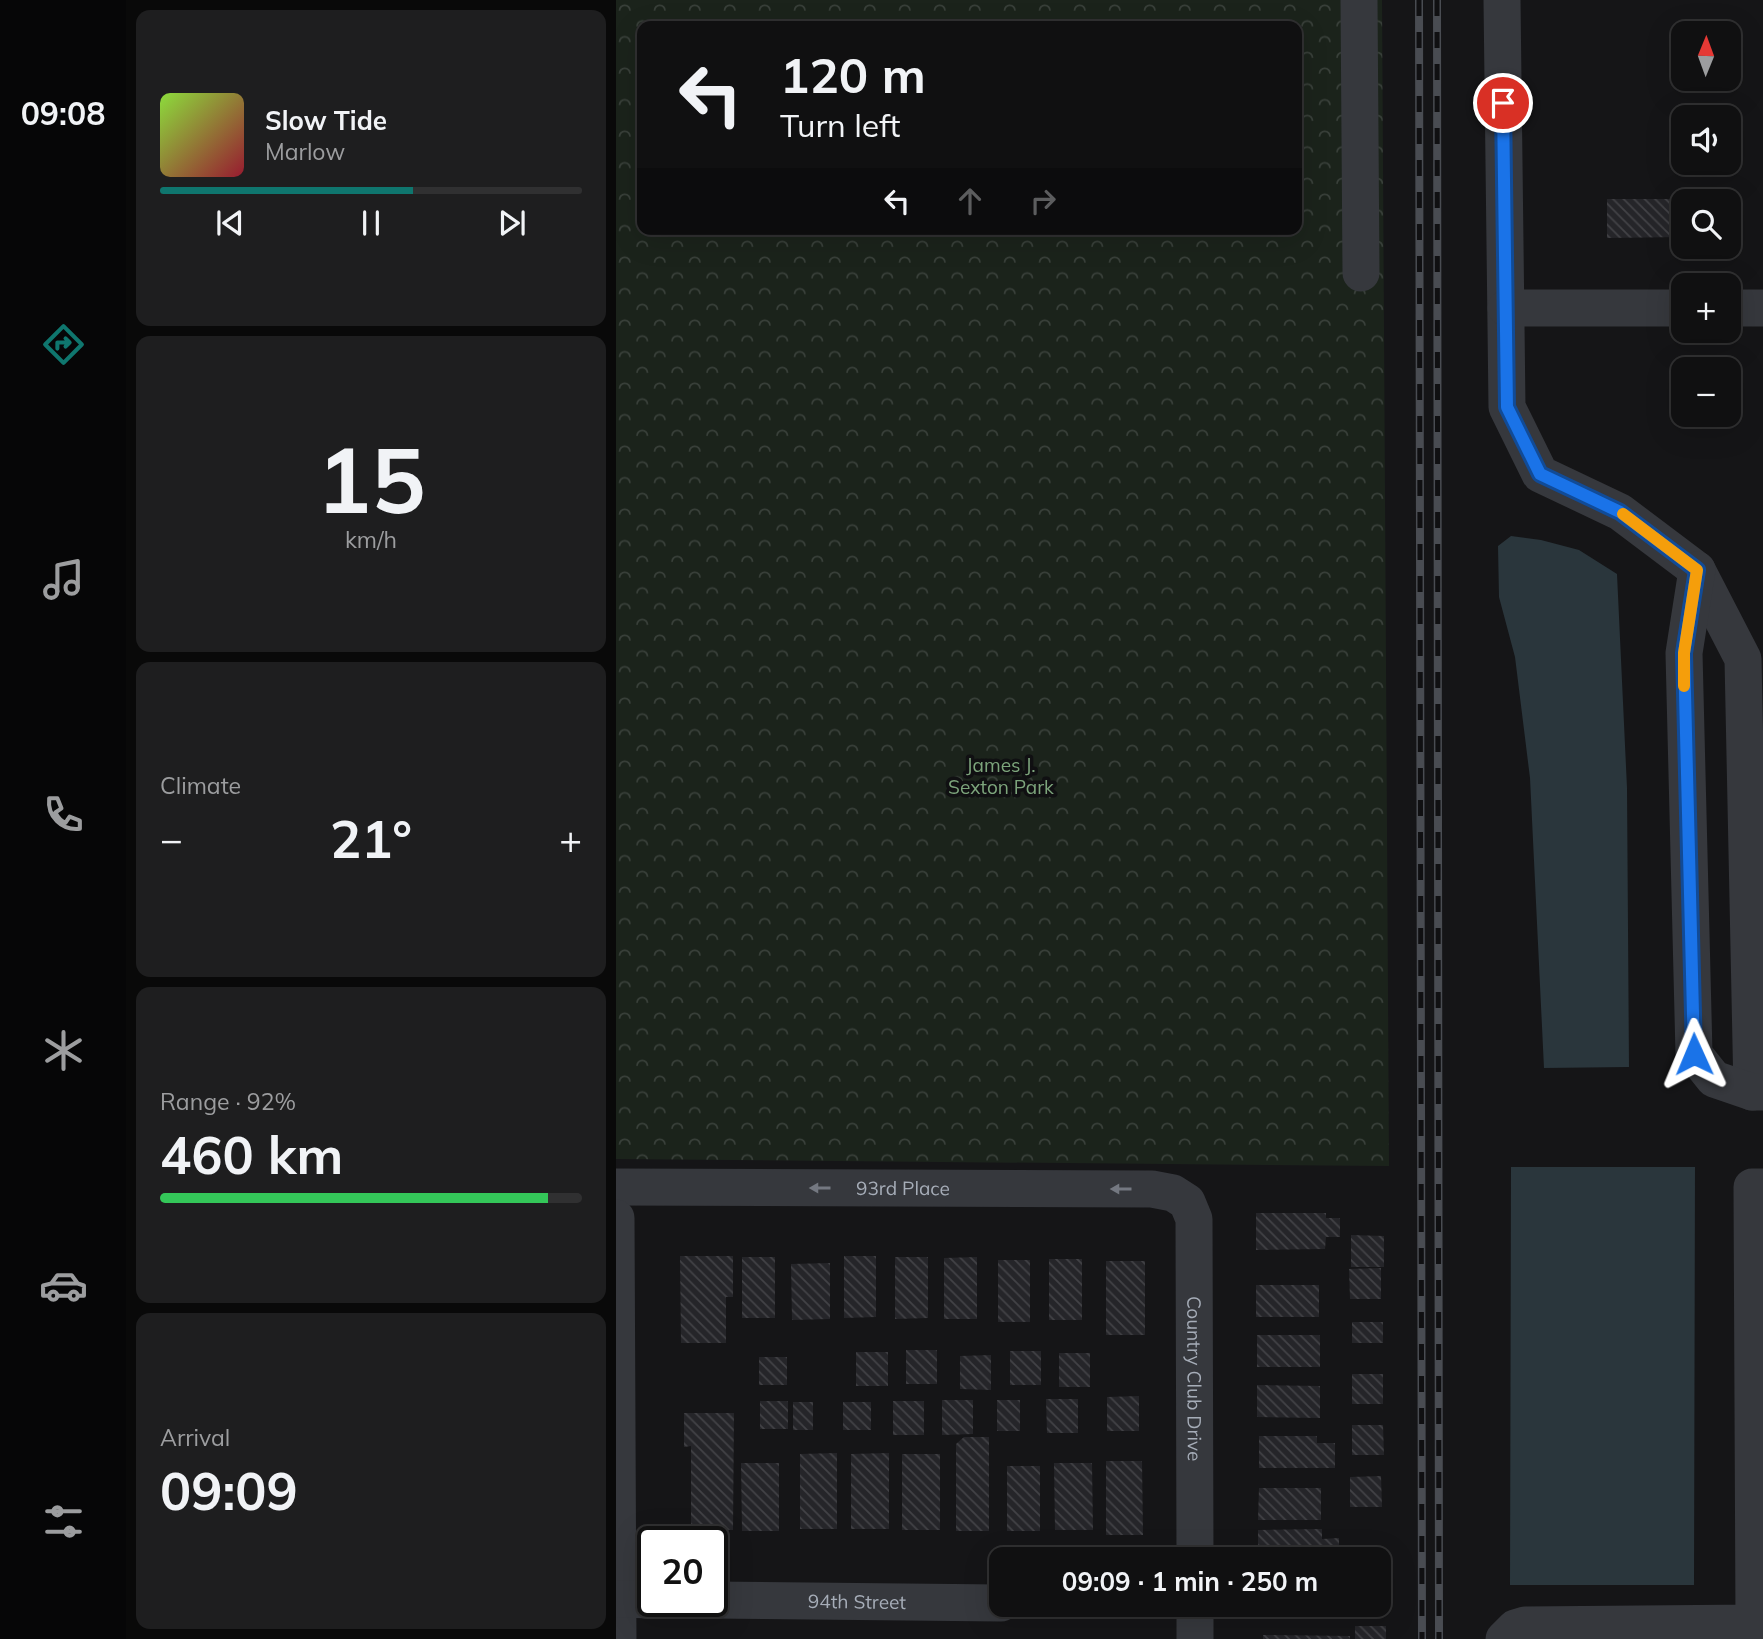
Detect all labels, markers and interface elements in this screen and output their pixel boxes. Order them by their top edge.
north arrow [1671,21,1741,91]
map controls [1671,21,1741,427]
text: 120 m [780,44,926,105]
icon: left [665,49,756,140]
pin [1473,73,1533,133]
icon: arrive [1484,84,1522,122]
text: 09:08 [21,93,105,133]
text: Slow Tide [265,104,387,137]
text: Turn left [780,105,900,145]
button: sound [1671,105,1741,175]
text: Marlow [265,137,345,166]
icon: left [878,182,916,220]
icon: ahead [951,182,989,220]
icon: right [1024,182,1062,220]
button: search [1671,189,1741,259]
icon: previous [211,204,249,242]
icon: pause [352,204,390,242]
icon: next [493,204,531,242]
button: + [1671,273,1741,343]
icon: directions [39,320,88,369]
button: − [1671,357,1741,427]
text: 15 [316,422,426,536]
text: km/h [345,525,397,554]
icon: music [39,555,88,604]
park label: James J. Sexton Park [948,753,1054,799]
text: Climate [160,771,241,800]
icon: phone [39,790,88,839]
text: 21° [330,806,412,871]
text: − [160,815,183,863]
text: + [559,815,582,863]
position arrow [1657,1017,1731,1091]
icon: climate [39,1026,88,1075]
text: Range · 92% [160,1087,296,1116]
text: 460 km [160,1122,343,1187]
street label: 93rd Place [856,1176,950,1200]
one-way arrow [809,1182,831,1194]
one-way arrow [1110,1183,1132,1195]
icon: car [39,1261,88,1310]
street label: Country Club Drive [1182,1296,1207,1461]
text: Arrival [160,1423,230,1452]
text: 09:09 [160,1458,298,1523]
icon: filters [39,1497,88,1546]
speed limit sign: 20 [637,1526,728,1617]
text: 09:09 · 1 min · 250 m [1062,1565,1318,1598]
street label: 94th Street [808,1589,907,1614]

